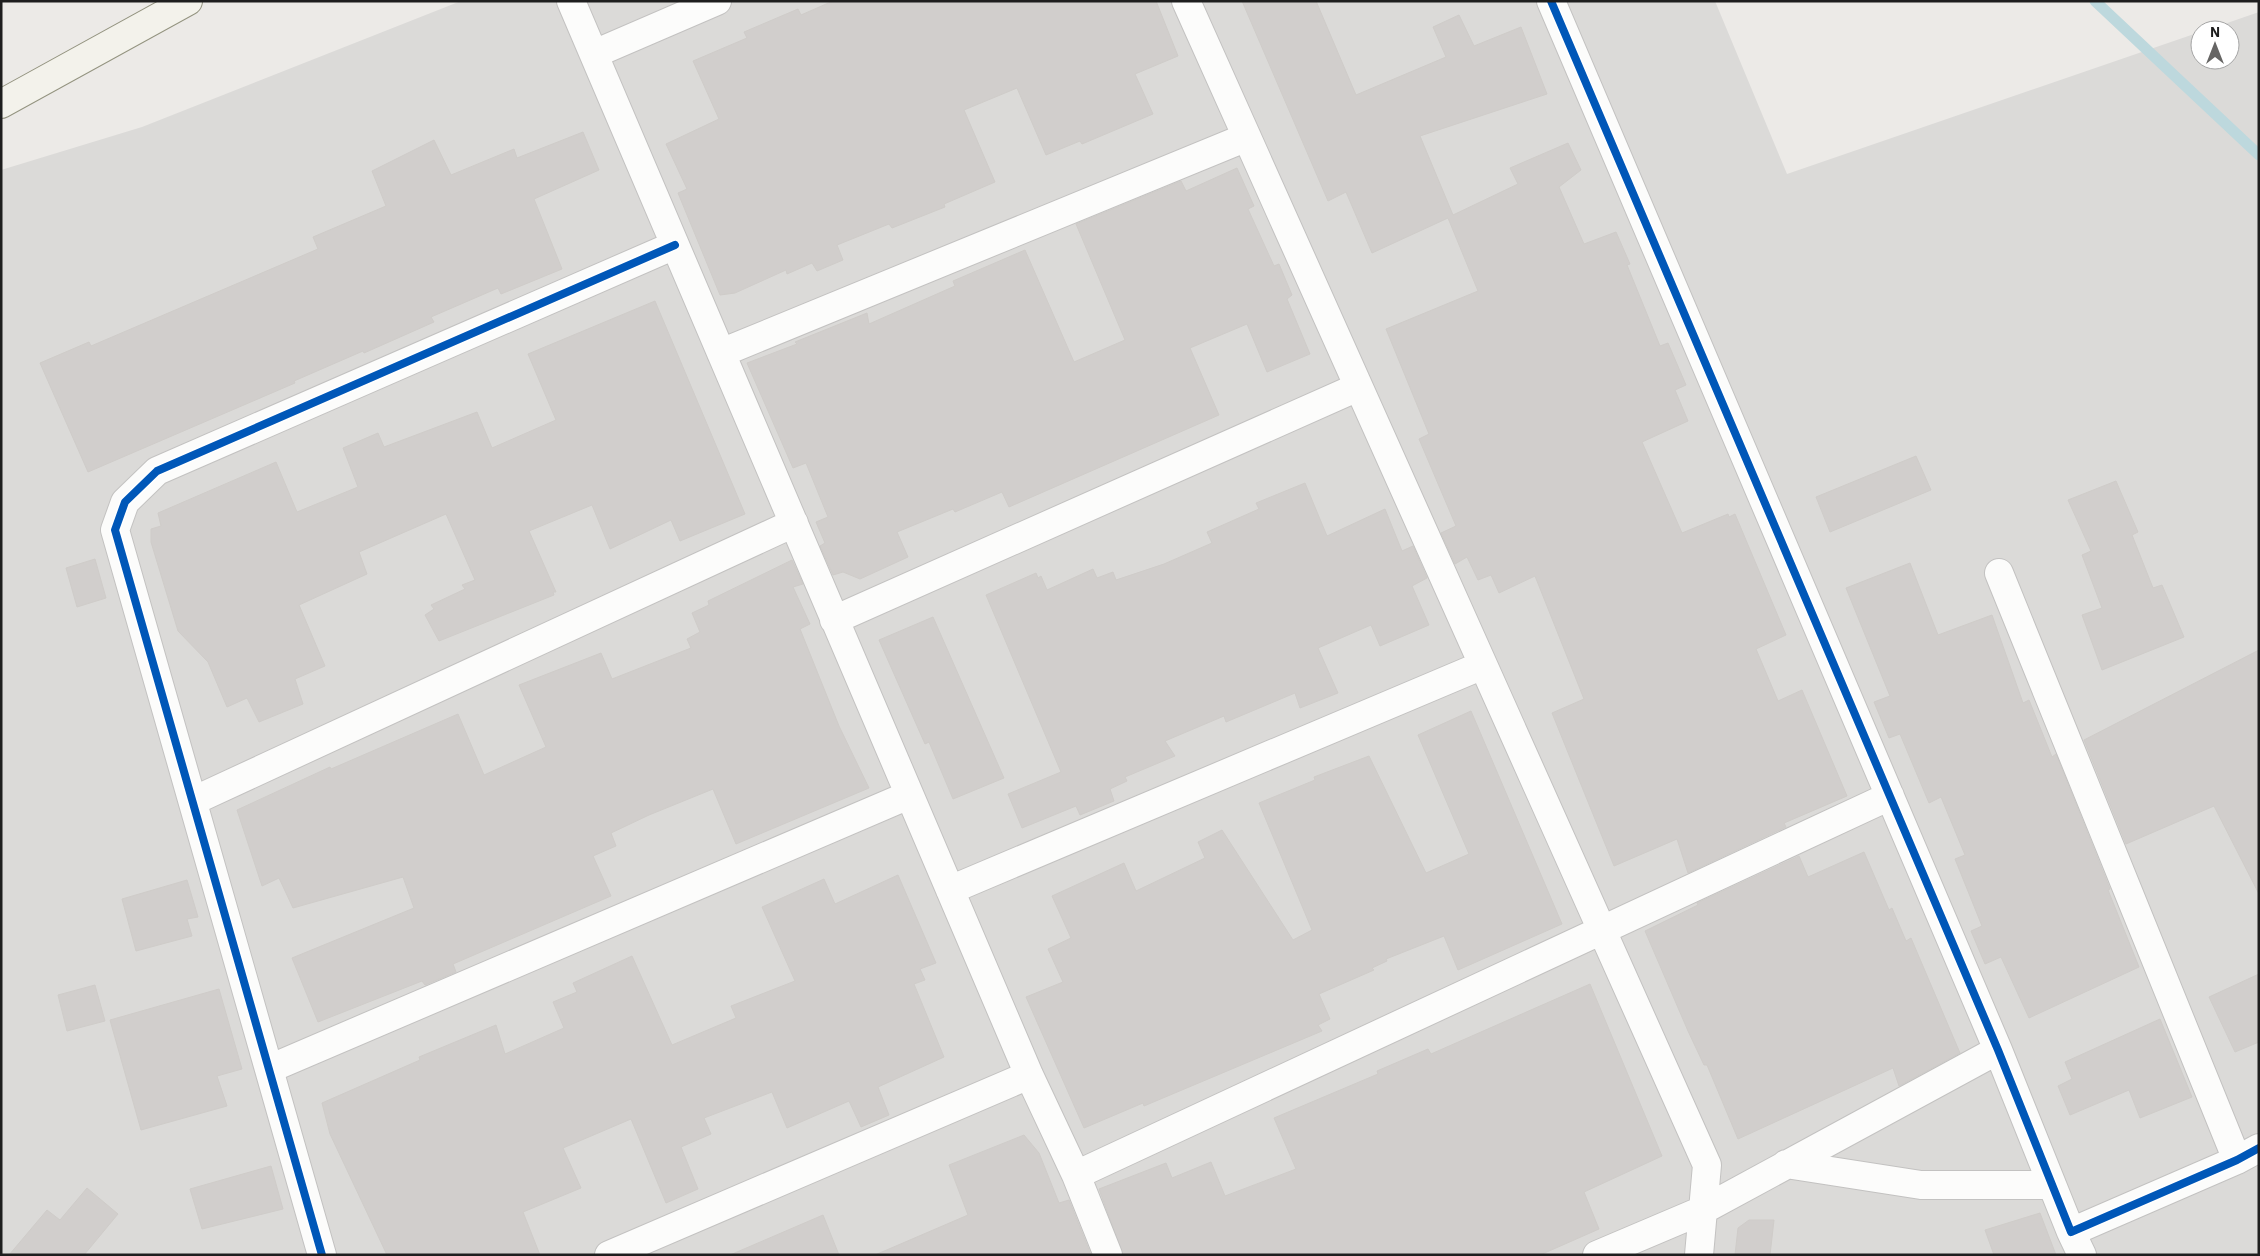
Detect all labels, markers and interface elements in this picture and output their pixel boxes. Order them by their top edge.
north arrow [2190,20,2240,70]
text: N [2210,23,2220,41]

